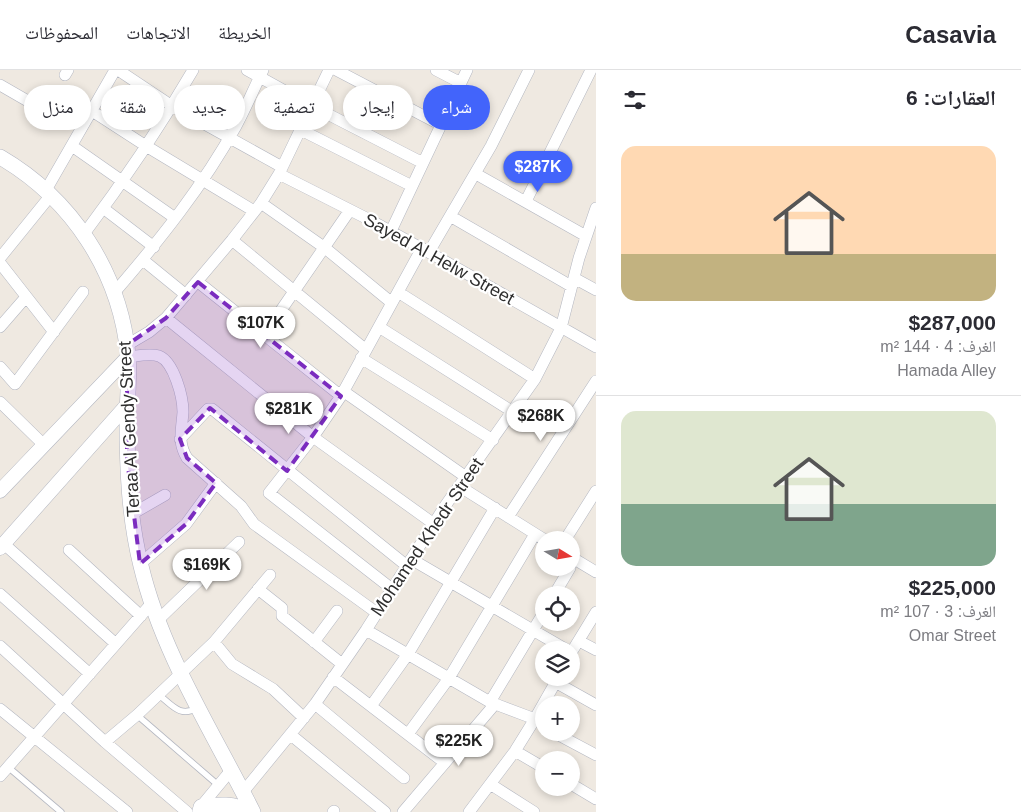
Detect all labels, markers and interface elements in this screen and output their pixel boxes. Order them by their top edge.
text: Casavia [905,21,996,48]
text: المحفوظات [25,23,98,43]
text: الاتجاهات [126,23,190,43]
text: الخريطة [218,23,271,43]
chip: منزل [24,85,91,130]
chip: شقة [101,85,164,130]
chip: جديد [174,85,245,130]
chip: تصفية [255,85,333,130]
chip: إيجار [343,85,413,130]
chip: شراء [423,85,490,130]
icon: filters [621,86,649,114]
text: العقارات: 6 [906,86,996,109]
pin: $287K [503,150,573,193]
text: $287K [514,158,562,175]
icon: home [764,178,854,268]
street label: Sayed Al Helw Street [360,209,518,309]
pin: $107K [226,306,296,349]
text: $287,000 [908,311,996,334]
text: $107K [237,314,285,331]
text: الغرف: 4 · 144 m² [880,338,996,355]
street label: Teraa Al Gendy Street [114,341,144,517]
text: Hamada Alley [897,362,996,379]
pin: $281K [254,392,324,435]
text: $281K [265,400,313,417]
pin: $268K [506,400,576,442]
text: $268K [517,407,565,424]
icon: home [764,444,854,534]
street label: Mohamed Khedr Street [367,454,487,620]
north arrow [535,531,580,576]
map controls [535,531,580,796]
pin: $169K [172,548,242,591]
text: $169K [183,556,231,573]
text: $225,000 [908,576,996,599]
button: locate [535,586,580,631]
text: الغرف: 3 · 107 m² [880,603,996,620]
text: Omar Street [909,627,996,644]
button: layers [535,641,580,686]
button: + [535,696,580,741]
pin: $225K [424,724,494,767]
text: $225K [435,732,483,749]
button: − [535,751,580,796]

